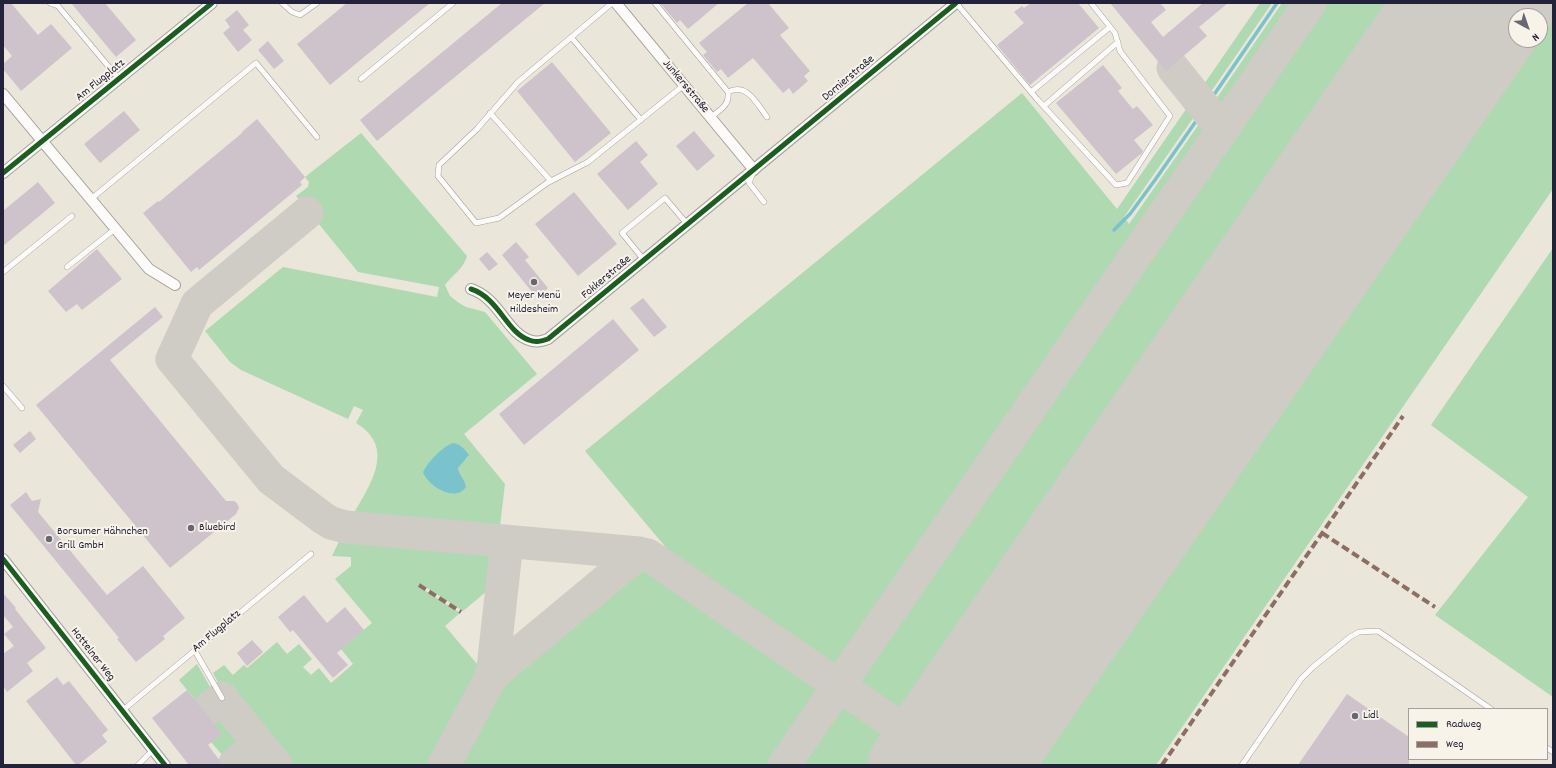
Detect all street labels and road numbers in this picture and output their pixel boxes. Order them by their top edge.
street label: Dornierstraße [820,53,878,105]
street label: Am Flugplatz [73,57,129,105]
street label: Junkersstraße [658,57,712,117]
street label: Fokkerstraße [579,253,635,303]
street label: Am Flugplatz [190,607,244,657]
street label: Hottelner Weg [67,625,117,685]

